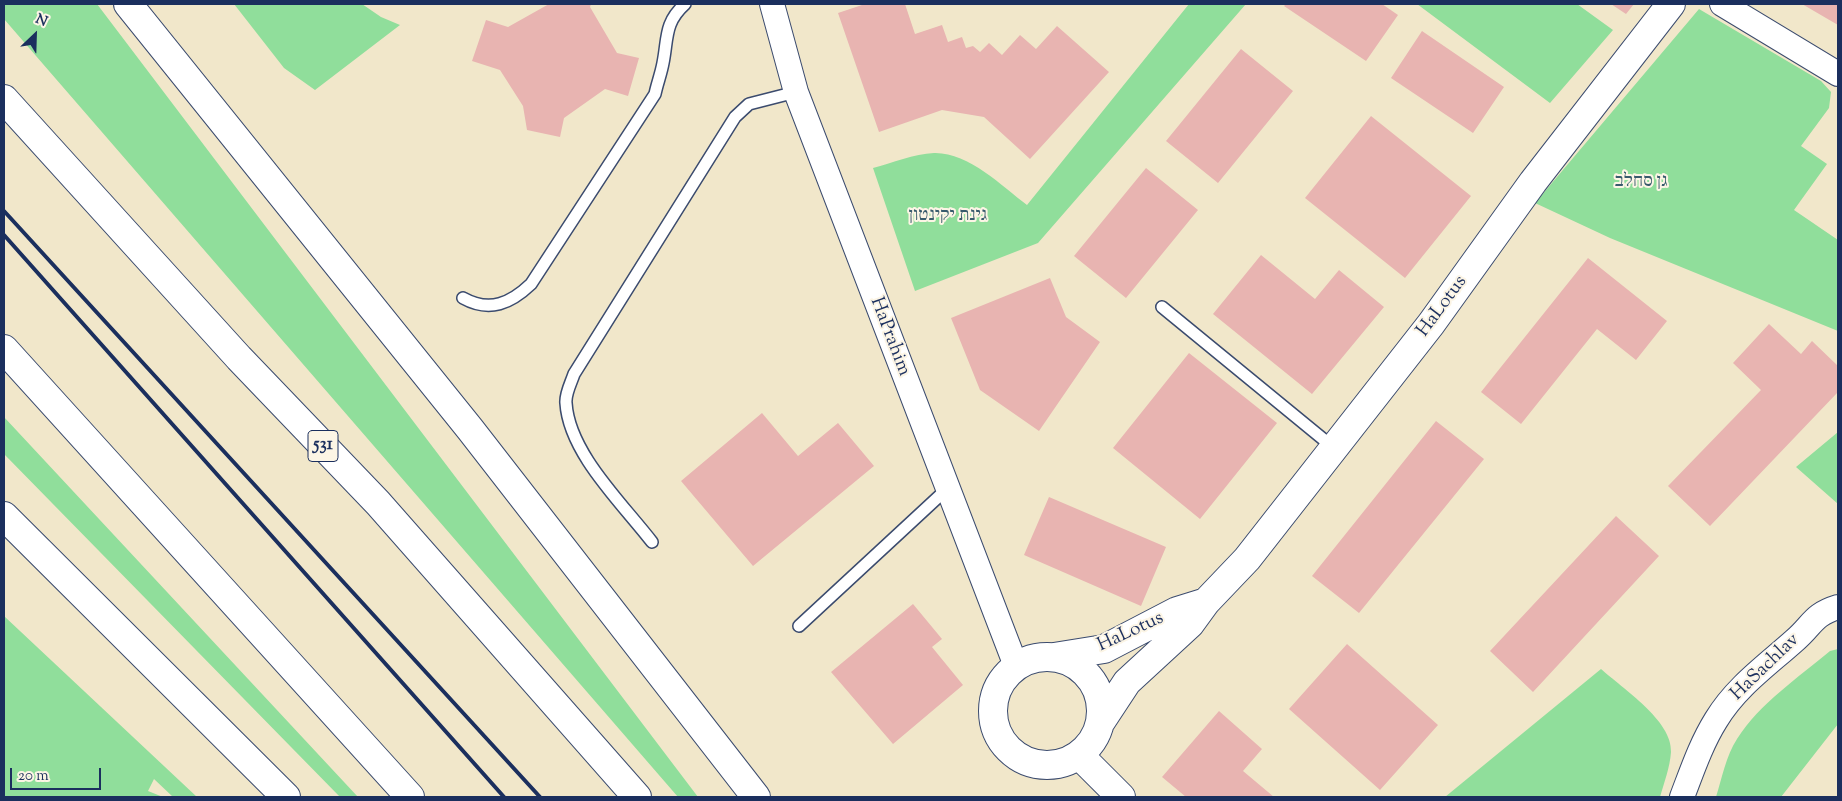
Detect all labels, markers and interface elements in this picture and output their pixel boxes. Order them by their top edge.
north arrow [10,10,60,60]
text: N [32,10,50,33]
park label: גן סחלב [1614,172,1668,194]
park label: גינת יקינטון [909,206,987,228]
street label: HaLotus [1413,272,1473,342]
street label: HaPrahim [864,294,914,380]
road number: 531 [308,431,338,462]
street label: HaLotus [1094,608,1168,658]
street label: HaSachlav [1727,630,1805,706]
scale bar [12,758,104,790]
text: 20 m [18,766,49,787]

